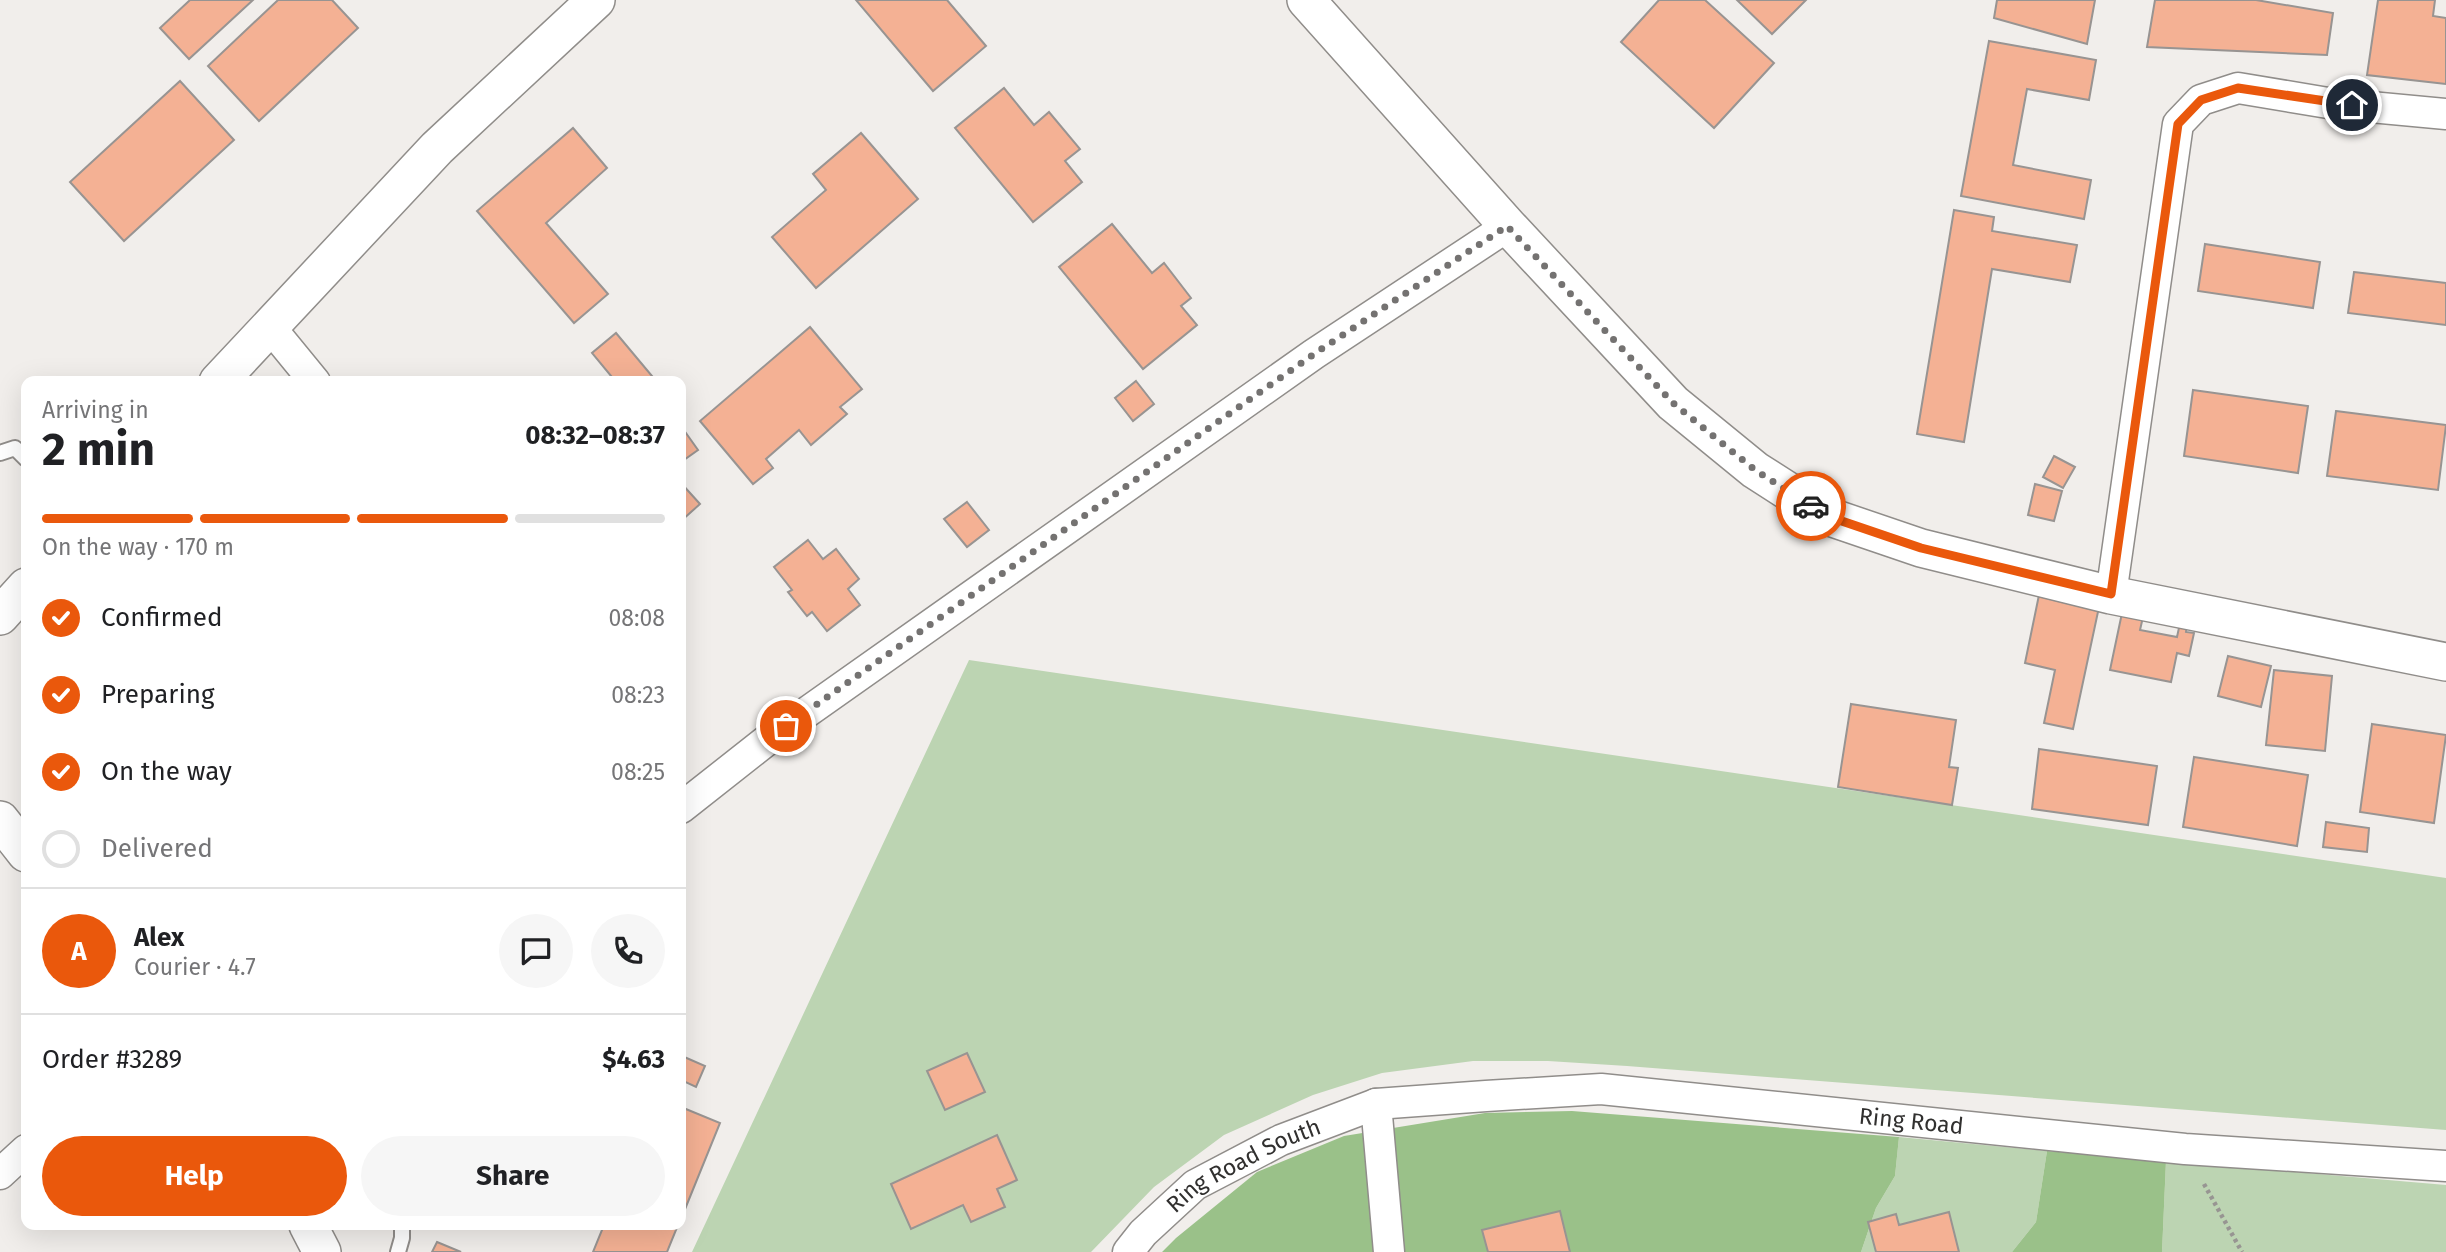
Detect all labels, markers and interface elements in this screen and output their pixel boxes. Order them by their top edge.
pin [2322,75,2382,135]
icon: home [2333,86,2371,124]
text: Arriving in [42,396,149,424]
text: 08:32–08:37 [525,420,665,451]
text: 2 min [42,422,155,477]
courier [1776,471,1846,541]
icon: car [1792,487,1830,525]
text: On the way · 170 m [42,533,234,561]
icon: check [42,599,80,637]
text: Confirmed [101,602,222,633]
text: 08:08 [608,604,665,632]
icon: check [42,676,80,714]
text: Preparing [101,679,214,710]
text: 08:23 [611,681,665,709]
pin [756,696,816,756]
icon: bag [767,707,805,745]
icon: check [42,753,80,791]
text: On the way [101,756,232,787]
text: 08:25 [611,758,665,786]
text: Delivered [101,833,213,864]
button: chat [499,914,573,988]
button: phone [591,914,665,988]
text: Alex [134,922,184,953]
text: A [71,936,87,967]
text: Courier · 4.7 [134,953,256,981]
text: Order #3289 [42,1044,182,1075]
text: $4.63 [602,1044,665,1075]
street label: Ring Road [1858,1102,1965,1140]
street label: Ring Road South [1160,1112,1324,1218]
button: Help [42,1136,347,1216]
button: Share [361,1136,665,1216]

